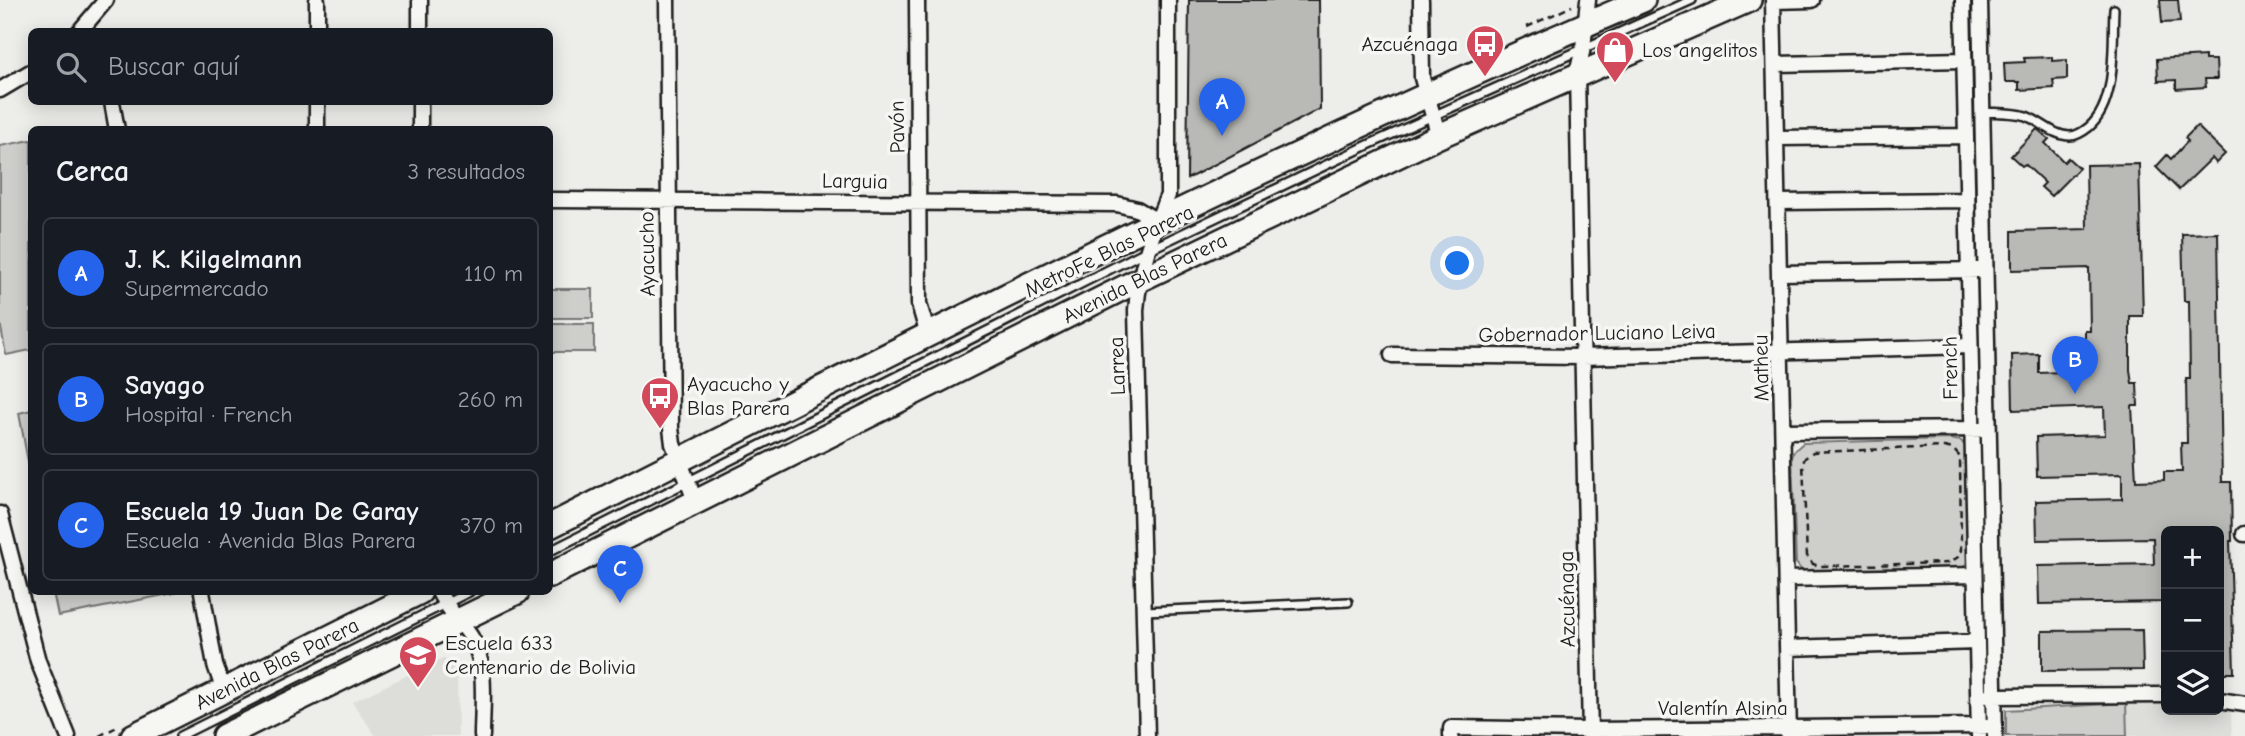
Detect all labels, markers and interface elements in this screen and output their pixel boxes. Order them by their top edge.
bus stop icon: Azcuénaga [1464,23,1506,78]
search box [28,28,553,105]
shop icon: Los angelitos [1594,29,1636,84]
place label: Azcuénaga [1361,32,1458,56]
place label: Los angelitos [1642,38,1757,62]
icon: search [52,48,90,86]
text: Buscar aquí [108,52,239,82]
pin: A [1199,78,1245,136]
street label: Pavón [885,100,909,154]
text: Cerca [56,154,129,189]
text: 3 resultados [408,158,525,185]
street label: Larguia [822,168,888,194]
street label: MetroFe Blas Parera [1021,200,1197,302]
street label: Ayacucho [634,211,660,297]
street label: Avenida Blas Parera [1059,228,1231,328]
text: J. K. Kilgelmann [125,245,302,275]
your location [1440,246,1474,280]
text: A [75,260,87,287]
text: 110 m [464,260,523,287]
text: Supermercado [125,275,269,302]
street label: Gobernador Luciano Leiva [1478,319,1716,347]
street label: Matheu [1748,334,1774,402]
street label: Larrea [1104,336,1130,396]
street label: French [1937,336,1963,400]
pin: B [2052,336,2098,394]
text: Sayago [125,371,205,401]
place label: Ayacucho y Blas Parera [687,372,790,420]
bus stop icon: Ayacucho y Blas Parera [639,375,681,430]
text: B [74,386,88,413]
text: 260 m [458,386,523,413]
text: Hospital · French [125,401,293,428]
text: Escuela 19 Juan De Garay [125,497,419,527]
text: C [74,512,88,539]
text: 370 m [460,512,523,539]
map controls [2161,526,2224,715]
button: + [2161,526,2224,589]
text: Escuela · Avenida Blas Parera [125,527,416,554]
pin: C [597,545,643,603]
street label: Azcuénaga [1554,550,1580,648]
button: − [2161,589,2224,652]
street label: Avenida Blas Parera [191,613,363,715]
place label: Escuela 633 Centenario de Bolivia [445,631,636,679]
school or university icon: Escuela 633 Centenario de Bolivia [397,634,439,689]
button: layers [2161,652,2224,715]
street label: Valentín Alsina [1658,696,1788,720]

